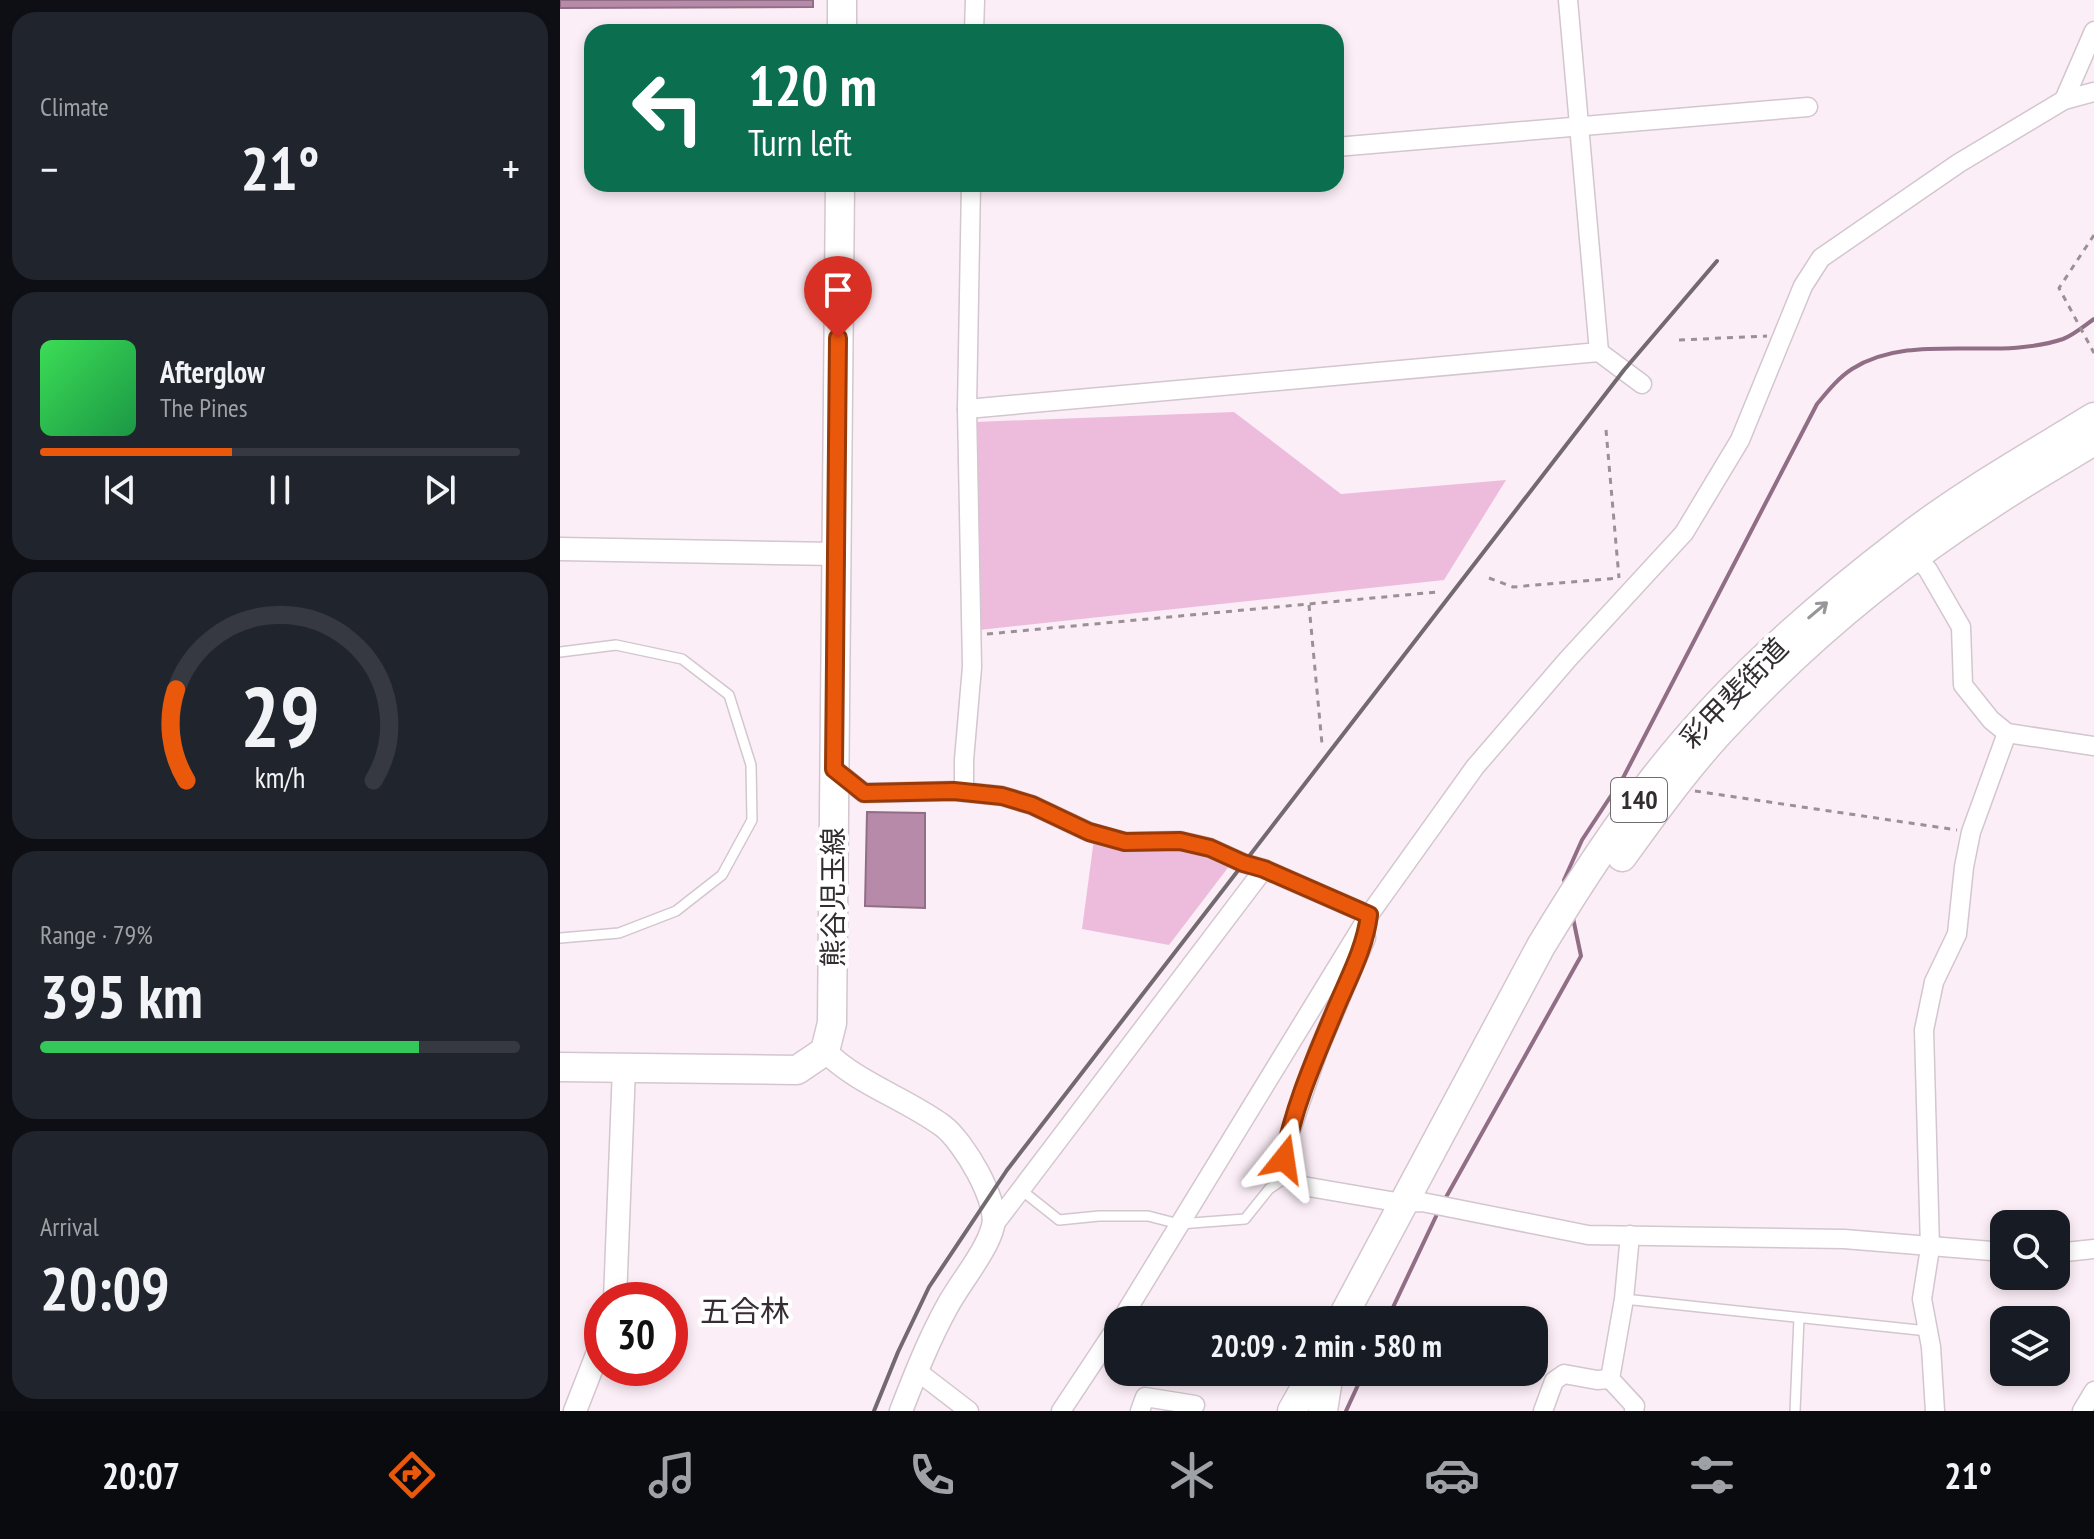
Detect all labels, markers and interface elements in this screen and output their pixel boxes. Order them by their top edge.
text: 120 m [748,49,877,121]
icon: left [616,56,720,160]
text: Climate [40,90,109,123]
text: Turn left [748,119,852,166]
text: 21° [240,129,320,207]
text: − [40,140,58,197]
text: + [502,140,520,197]
pin [804,256,872,338]
icon: arrive [816,268,860,312]
text: Afterglow [160,352,265,391]
text: The Pines [160,391,248,424]
icon: previous [98,468,142,512]
icon: pause [258,468,302,512]
icon: next [418,468,462,512]
one-way arrow [1808,601,1828,619]
street label: 彩甲斐街道 [1672,629,1796,756]
text: 29 [240,662,320,770]
text: km/h [255,760,305,797]
road number: 140 [1611,778,1667,822]
street label: 熊谷児玉線 [814,827,851,967]
text: Range · 79% [40,918,153,951]
text: 395 km [40,957,203,1035]
position arrow [1242,1117,1326,1201]
text: Arrival [40,1210,99,1243]
map controls [1990,1210,2070,1386]
button: search [1990,1210,2070,1290]
text: 20:09 [40,1249,170,1327]
speed limit sign: 30 [584,1282,688,1386]
district label: 五合林 [700,1291,790,1330]
button: layers [1990,1306,2070,1386]
text: 20:09 · 2 min · 580 m [1210,1326,1442,1365]
icon: directions [384,1447,440,1503]
icon: music [644,1447,700,1503]
icon: phone [904,1447,960,1503]
icon: climate [1164,1447,1220,1503]
icon: car [1424,1447,1480,1503]
icon: filters [1684,1447,1740,1503]
text: 20:07 [102,1452,180,1499]
text: 21° [1944,1452,1992,1499]

